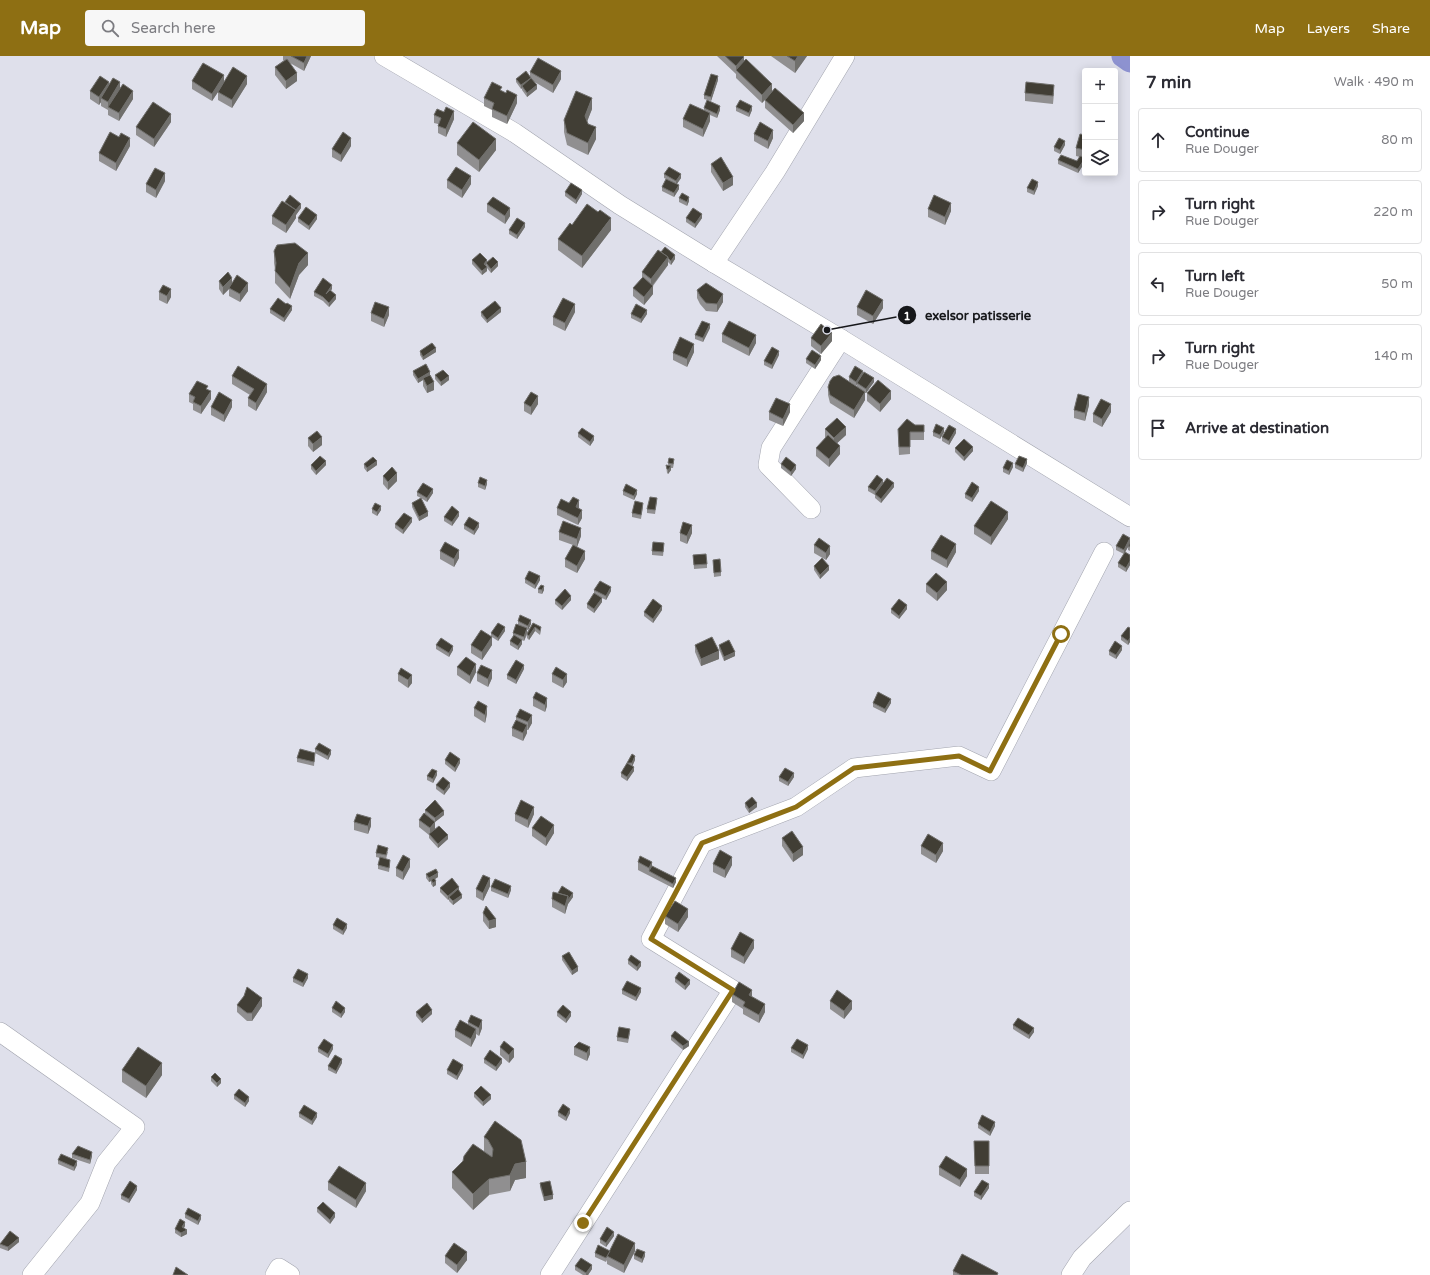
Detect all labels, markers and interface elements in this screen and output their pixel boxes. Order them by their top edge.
search box [85,10,365,46]
text: Map [20,17,61,39]
icon: search [99,17,121,39]
text: Search here [131,19,215,37]
text: Map [1255,20,1285,37]
text: Layers [1307,20,1350,37]
text: Share [1372,20,1410,37]
map controls [1082,68,1118,176]
button: + [1082,68,1118,104]
text: 7 min [1146,72,1191,93]
text: Walk · 490 m [1334,74,1414,90]
button: − [1082,104,1118,140]
text: Continue [1185,123,1249,141]
icon: ahead [1147,129,1169,151]
text: 80 m [1381,132,1413,148]
button: layers [1082,140,1118,176]
text: Rue Douger [1185,141,1259,157]
text: Turn right [1185,195,1255,213]
icon: right [1147,201,1169,223]
text: 220 m [1373,204,1413,220]
text: Rue Douger [1185,213,1259,229]
text: Turn left [1185,267,1245,285]
icon: left [1147,273,1169,295]
text: 50 m [1381,276,1413,292]
text: Rue Douger [1185,285,1259,301]
callout: exelsor patisserie [897,303,1039,328]
text: exelsor patisserie [925,308,1032,324]
text: 1 [903,309,911,323]
text: Turn right [1185,339,1255,357]
icon: right [1147,345,1169,367]
text: 140 m [1373,348,1413,364]
text: Rue Douger [1185,357,1259,373]
icon: arrive [1147,417,1169,439]
text: Arrive at destination [1185,419,1329,437]
route start [1052,625,1070,643]
route end [574,1214,592,1232]

